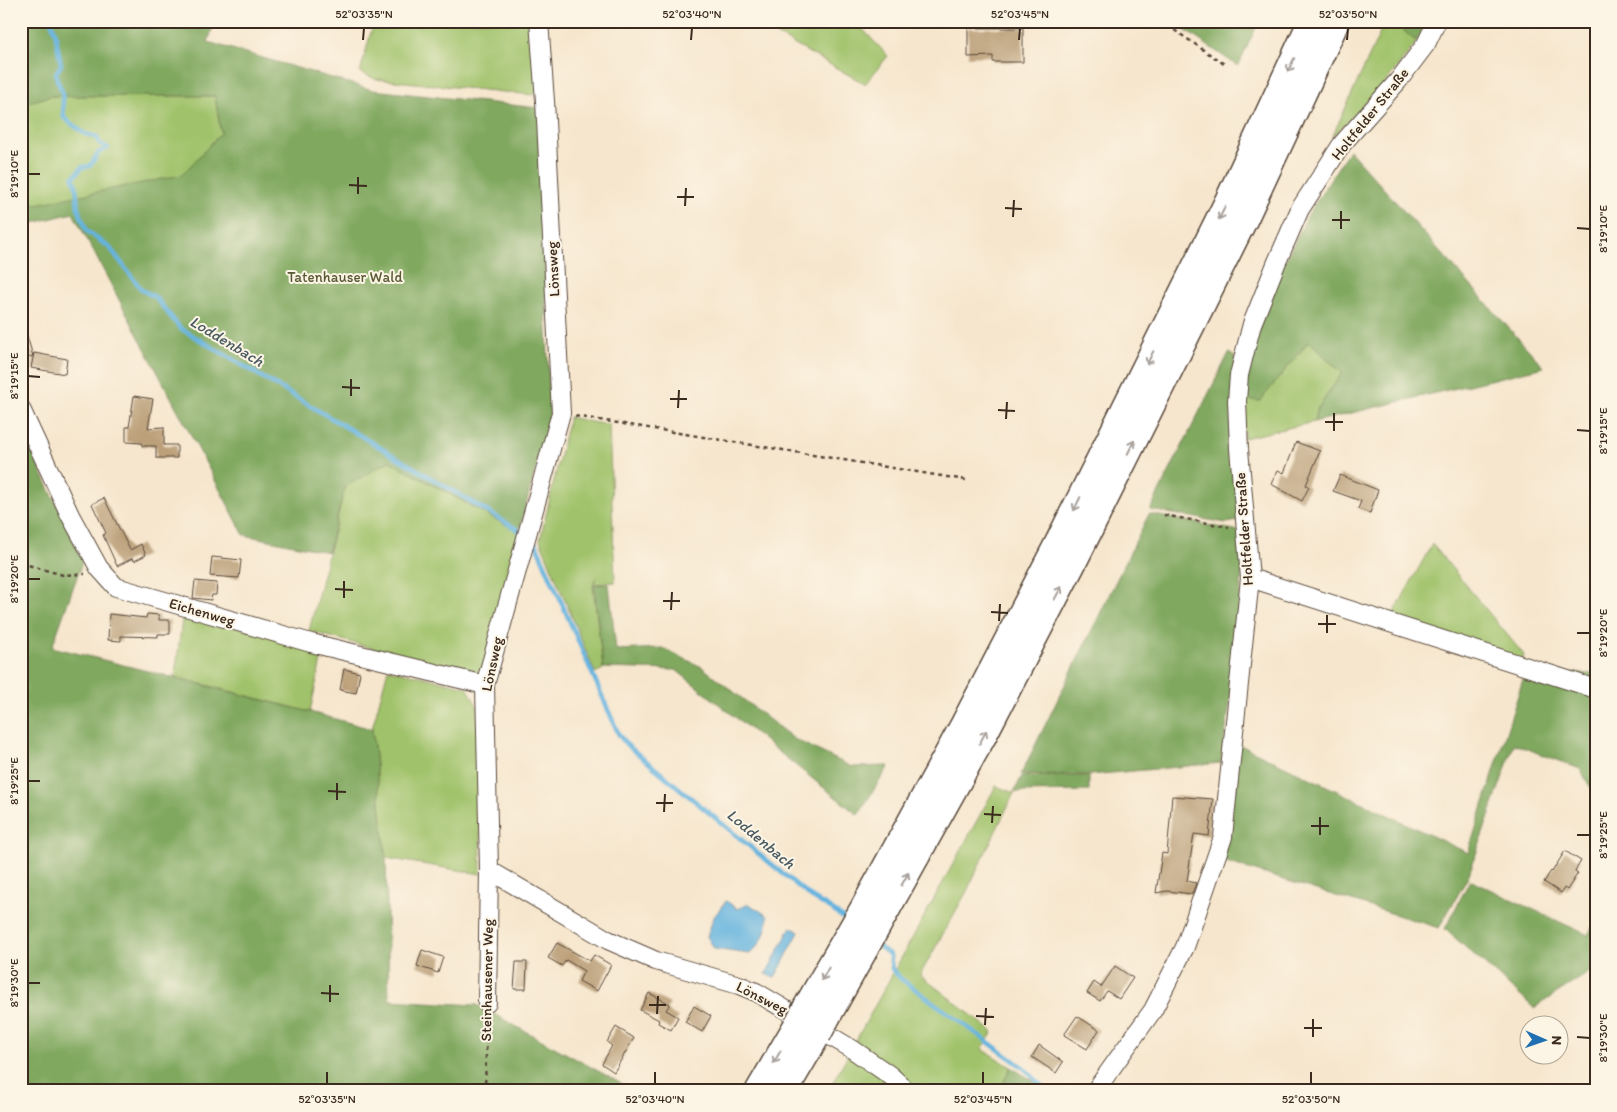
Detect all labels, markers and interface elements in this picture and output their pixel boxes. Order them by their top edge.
text: 52°03'35"N [335,7,393,21]
text: 52°03'40"N [662,7,722,21]
text: 52°03'45"N [991,7,1049,21]
text: 52°03'50"N [1319,7,1377,21]
one-way arrow [1286,58,1296,73]
street label: Holtfelder Straße [1327,64,1413,164]
text: 8°19'10"E [7,150,21,198]
one-way arrow [1217,205,1226,220]
text: 8°19'10"E [1596,205,1610,253]
street label: Lönsweg [543,241,563,297]
park label: Tatenhauser Wald [287,268,403,286]
water label: Loddenbach [187,312,268,371]
one-way arrow [1145,350,1154,365]
text: 8°19'15"E [7,352,21,400]
text: 8°19'15"E [1596,407,1610,455]
one-way arrow [1126,440,1136,455]
street label: Holtfelder Straße [1231,472,1257,586]
one-way arrow [1072,496,1081,511]
text: 8°19'20"E [7,554,21,603]
one-way arrow [1053,585,1063,600]
street label: Eichenweg [167,594,237,630]
text: 8°19'20"E [1596,608,1610,657]
street label: Lönsweg [477,635,507,693]
one-way arrow [978,729,988,744]
text: 8°19'25"E [7,757,21,805]
water label: Loddenbach [723,805,799,873]
text: 8°19'25"E [1596,811,1610,859]
one-way arrow [900,872,910,887]
street label: Steinhausener Weg [477,918,497,1041]
text: 8°19'30"E [7,958,21,1008]
one-way arrow [820,966,829,981]
street label: Lönsweg [733,977,791,1019]
text: 8°19'30"E [1596,1013,1610,1063]
north arrow [1520,1014,1570,1064]
text: N [1548,1035,1565,1045]
one-way arrow [772,1050,782,1064]
text: 52°03'35"N [298,1092,356,1106]
text: 52°03'40"N [625,1092,685,1106]
text: 52°03'45"N [954,1092,1012,1106]
text: 52°03'50"N [1282,1092,1340,1106]

